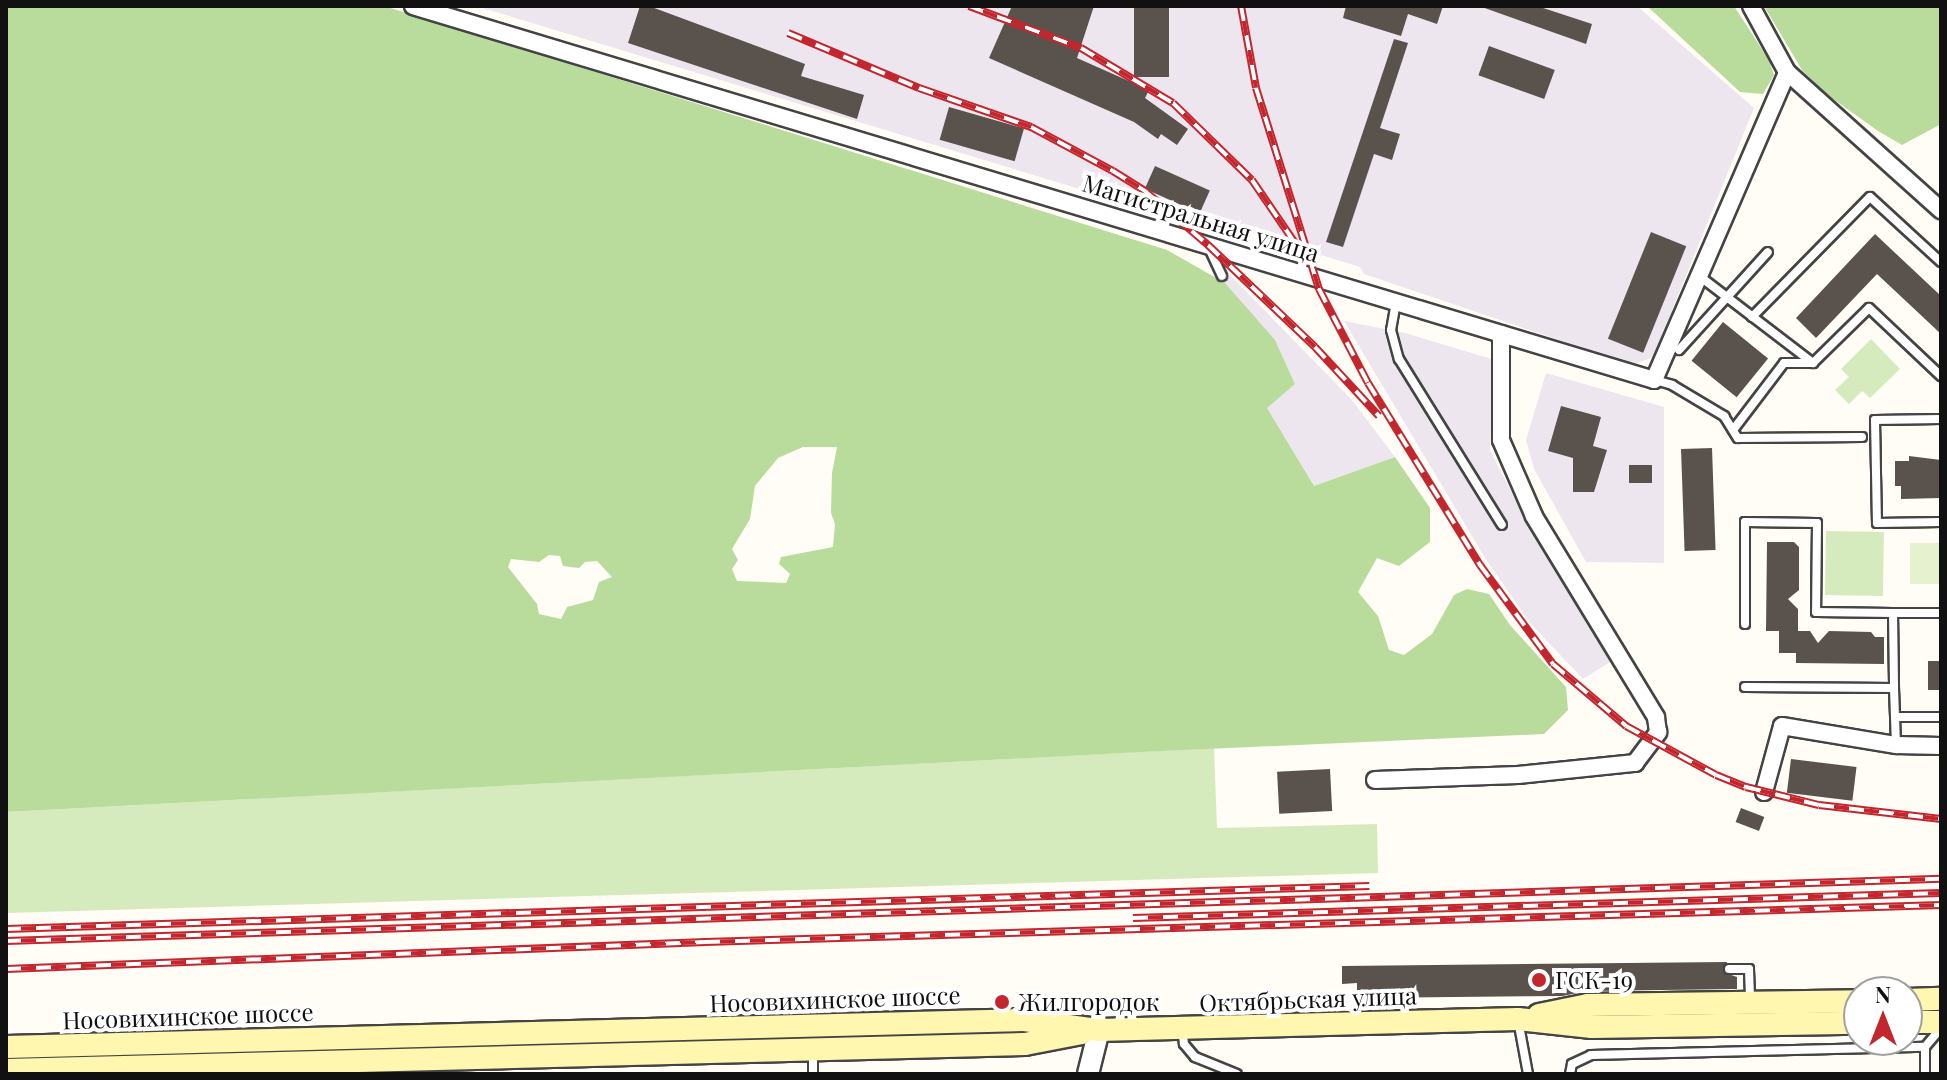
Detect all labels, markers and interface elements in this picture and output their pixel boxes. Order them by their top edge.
street label: Магистральная улица [1079,168,1323,268]
place label: ГСК-19 [1555,966,1633,994]
marker: ГСК-19 [1530,971,1548,989]
north arrow [1843,976,1923,1056]
text: N [1875,979,1891,1009]
street label: Носовихинское шоссе [709,980,961,1018]
street label: Октябрьская улица [1199,981,1417,1017]
place label: Жилгородок [1018,988,1160,1016]
marker: Жилгородок [993,993,1011,1011]
street label: Носовихинское шоссе [62,997,314,1035]

